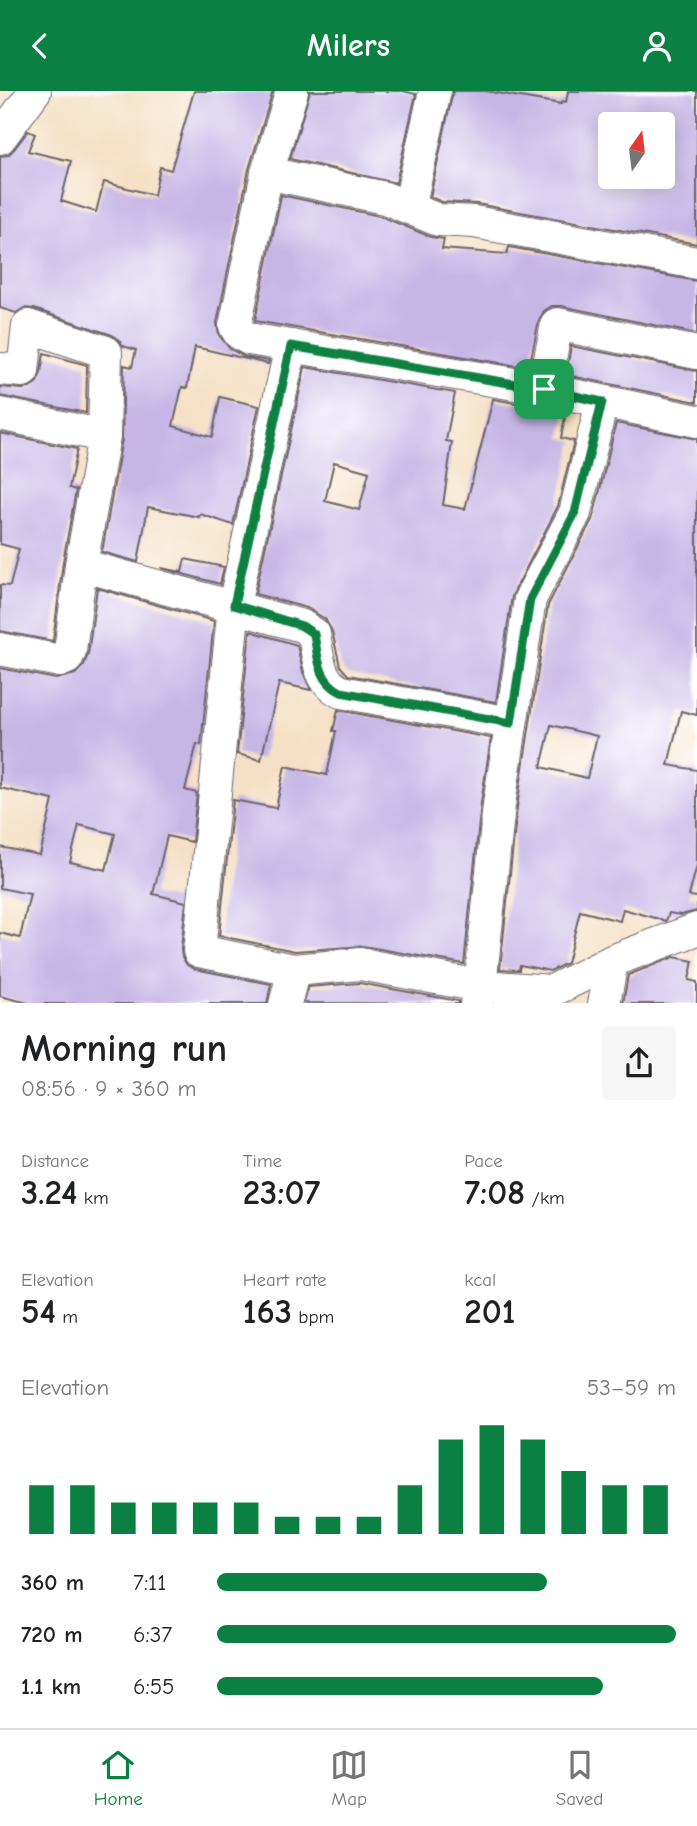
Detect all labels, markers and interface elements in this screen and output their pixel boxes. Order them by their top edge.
icon: back [21,27,59,65]
text: Milers [307,27,390,64]
icon: person [638,27,676,65]
north arrow [598,112,676,189]
map controls [598,112,675,189]
pin [514,359,574,419]
icon: arrive [525,370,563,408]
button: share [602,1026,676,1100]
text: Morning run [21,1027,227,1071]
text: 08:56 · 9 × 360 m [21,1075,196,1102]
text: Distance [21,1150,89,1172]
text: Time [243,1150,282,1172]
text: Pace [464,1150,503,1172]
text: 3.24 [21,1172,77,1213]
text: 23:07 [243,1172,320,1213]
text: 7:08 [464,1172,525,1213]
text: km [77,1187,109,1209]
text: /km [525,1187,565,1209]
text: Elevation [21,1269,94,1291]
text: Heart rate [243,1269,326,1291]
text: kcal [464,1269,496,1291]
text: 54 [21,1291,56,1332]
text: 163 [243,1291,292,1332]
text: 201 [464,1291,516,1332]
text: m [56,1306,78,1328]
text: bpm [292,1306,334,1328]
text: Elevation [21,1374,109,1401]
text: 53–59 m [587,1374,676,1401]
text: 360 m [21,1569,84,1596]
text: 7:11 [133,1569,166,1596]
text: 720 m [21,1621,82,1648]
text: 6:37 [133,1621,172,1648]
text: 1.1 km [21,1673,81,1700]
text: 6:55 [133,1673,175,1700]
tab: Home [94,1746,143,1810]
tab: Map [330,1746,368,1810]
tab: Saved [556,1746,603,1810]

